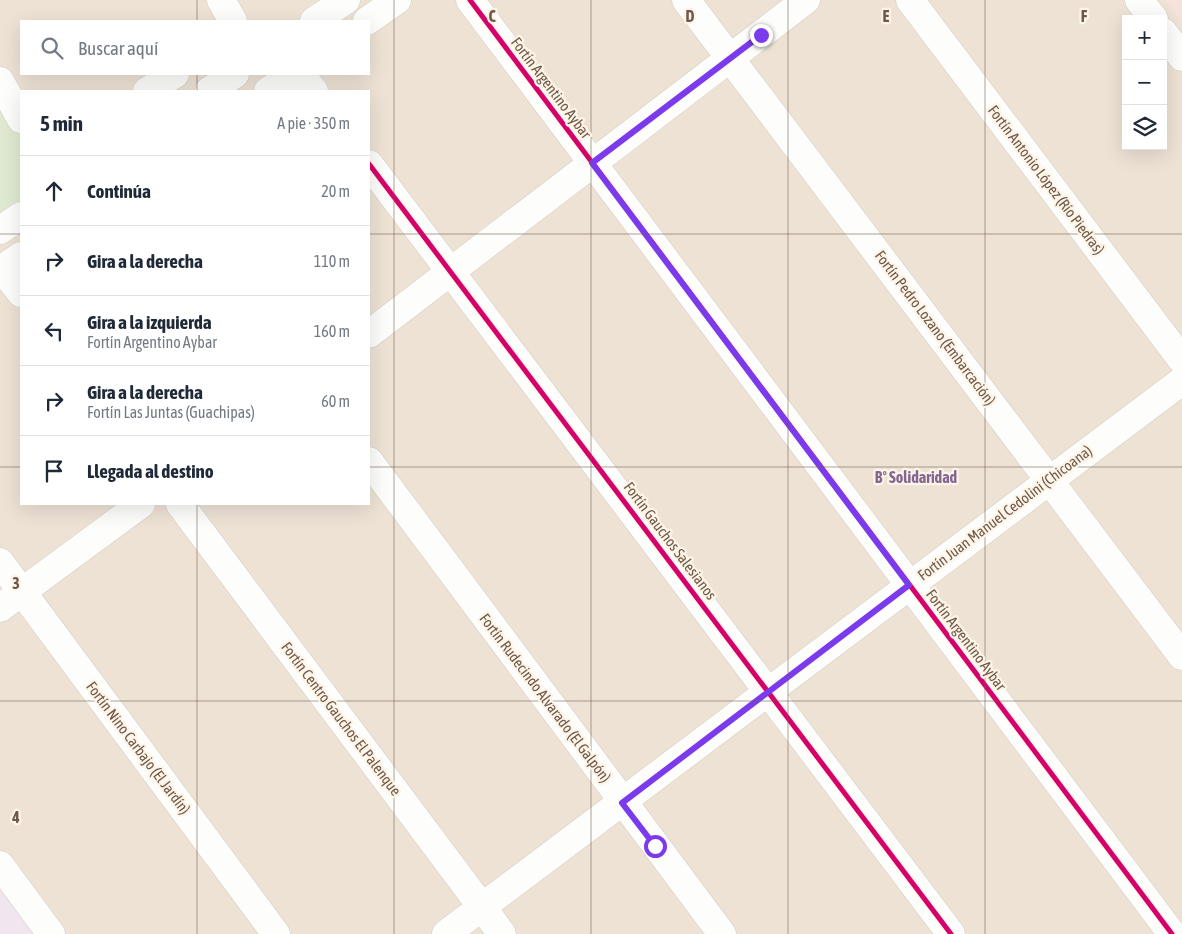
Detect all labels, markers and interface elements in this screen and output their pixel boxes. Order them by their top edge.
text: C [488,7,496,25]
text: D [686,7,695,25]
text: E [883,7,890,25]
text: F [1081,7,1088,25]
map controls [1122,15,1167,150]
button: + [1122,15,1167,60]
search box [20,20,370,75]
route end [750,24,773,47]
icon: search [38,34,66,62]
street label: Fortín Argentino Aybar [508,34,595,142]
text: Buscar aquí [78,37,158,59]
button: − [1122,60,1167,105]
street label: Fortín Antonio López (Río Piedras) [985,102,1108,258]
button: layers [1122,105,1167,150]
text: 5 min [40,111,83,135]
text: A pie · 350 m [277,114,350,132]
icon: ahead [40,177,68,205]
text: Continúa [87,180,151,202]
text: 20 m [321,182,350,200]
icon: right [40,247,68,275]
street label: Fortín Pedro Lozano (Embarcación) [872,247,999,408]
text: Gira a la derecha [87,250,203,272]
text: 110 m [314,252,350,270]
text: Gira a la izquierda [87,311,212,333]
icon: left [40,317,68,345]
text: 160 m [314,322,350,340]
text: Fortín Argentino Aybar [87,333,217,351]
text: Gira a la derecha [87,381,203,403]
icon: right [40,387,68,415]
text: 60 m [321,392,350,410]
text: Fortín Las Juntas (Guachipas) [87,403,255,421]
street label: Fortín Juan Manuel Cedolini (Chicoana) [914,442,1095,584]
icon: arrive [40,457,68,485]
text: Llegada al destino [87,460,214,482]
district label: B° Solidaridad [875,468,958,486]
street label: Fortín Gauchos Salesianos [621,479,720,603]
text: 3 [12,574,20,592]
street label: Fortín Argentino Aybar [923,586,1010,694]
street label: Fortín Rudecindo Alvarado (El Galpón) [476,610,614,785]
street label: Fortín Centro Gauchos El Palenque [278,639,405,799]
street label: Fortín Nino Carbajo (El Jardín) [83,678,194,817]
text: 4 [11,808,20,826]
route start [644,835,667,858]

